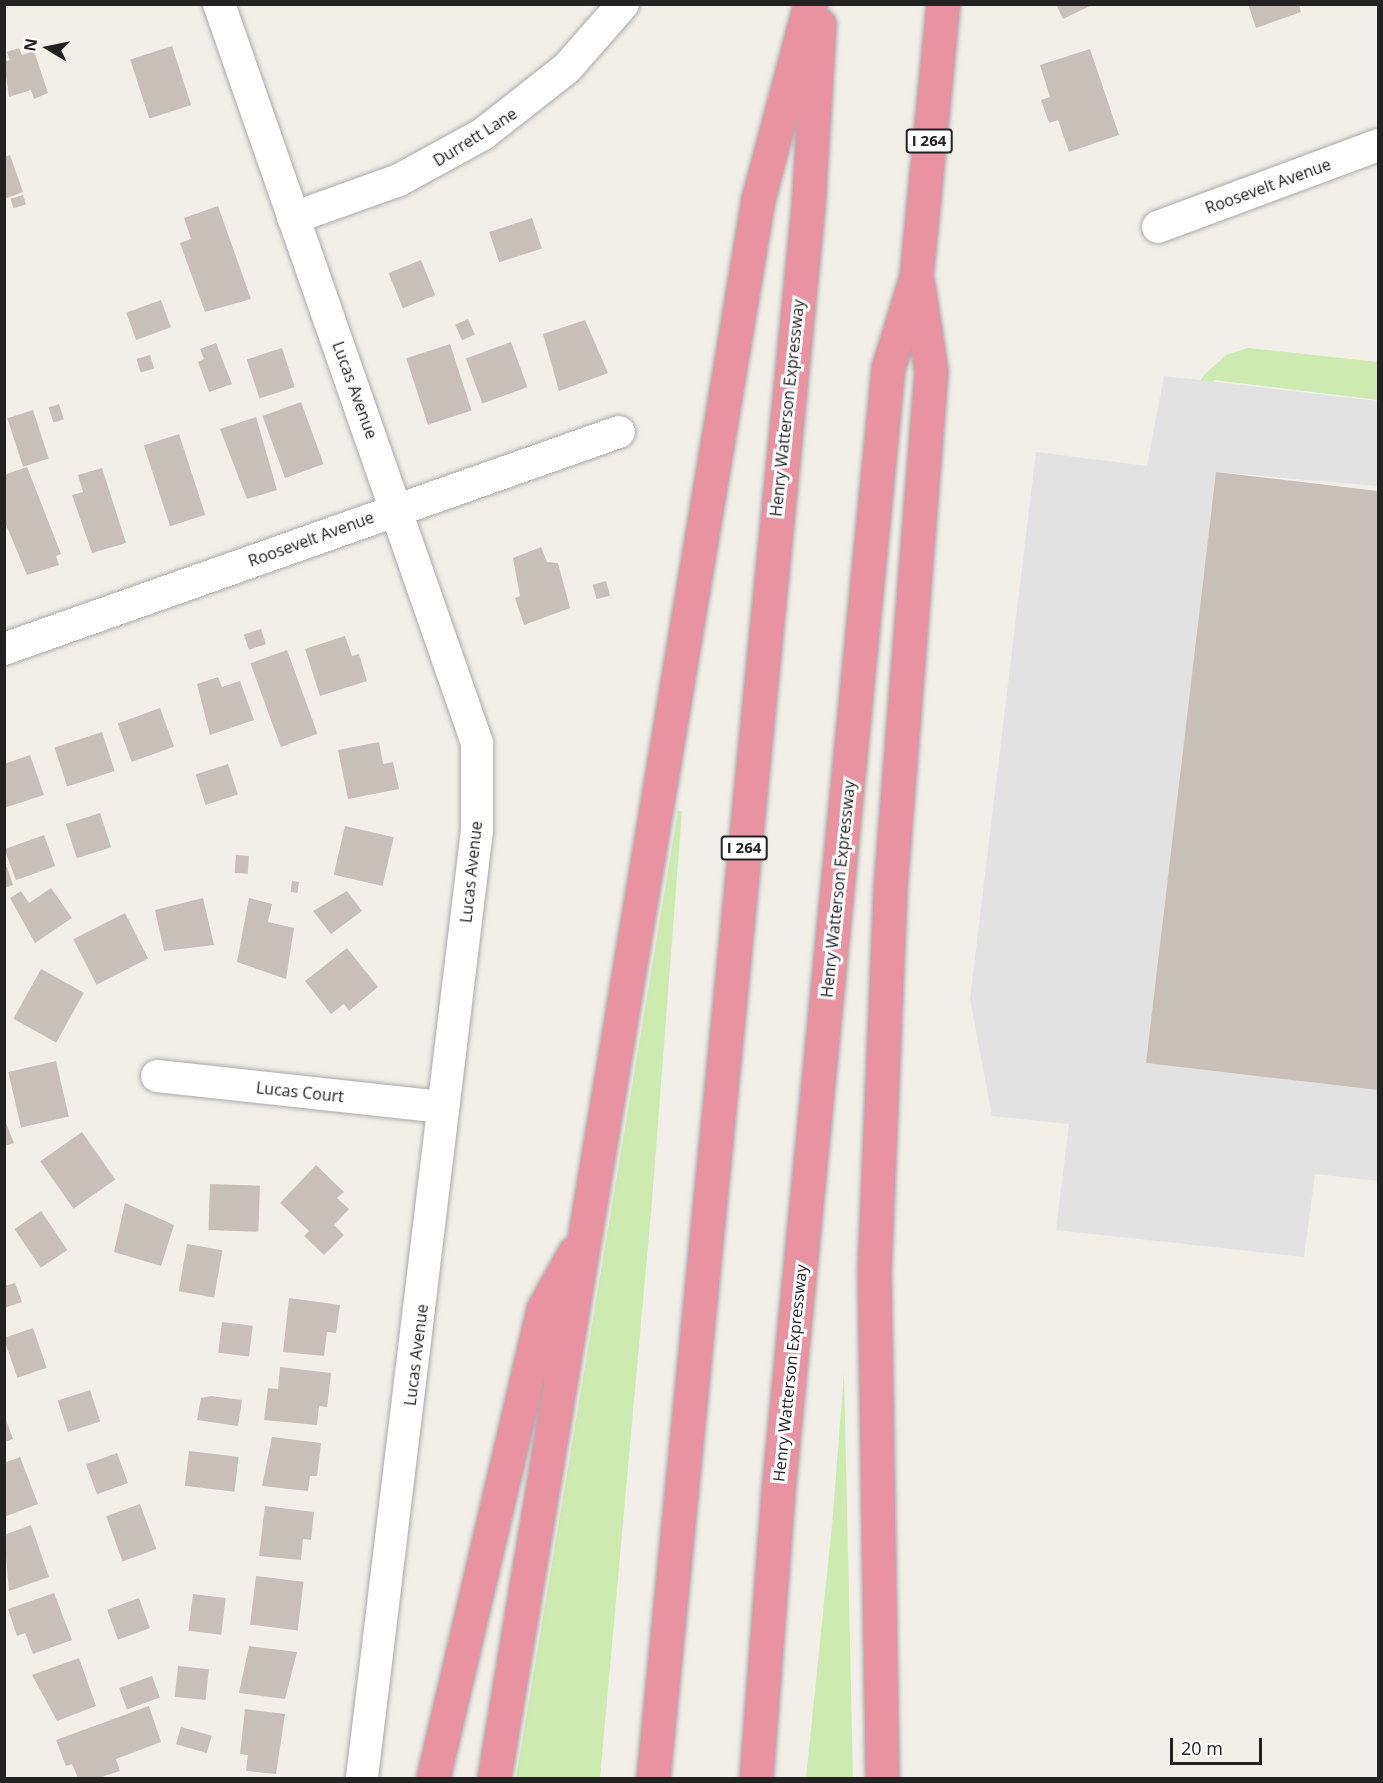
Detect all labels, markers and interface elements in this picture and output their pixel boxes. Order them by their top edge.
north arrow [18,18,78,78]
text: N [18,37,42,53]
street label: Durrett Lane [430,104,520,170]
road number: I 264 [905,129,953,153]
street label: Roosevelt Avenue [1203,154,1333,218]
street label: Henry Watterson Expressway [766,298,808,518]
street label: Lucas Avenue [329,339,381,441]
street label: Roosevelt Avenue [246,507,376,571]
street label: Henry Watterson Expressway [817,779,859,999]
street label: Lucas Avenue [456,820,486,924]
road number: I 264 [720,836,768,860]
street label: Lucas Court [255,1078,345,1106]
street label: Henry Watterson Expressway [769,1263,811,1483]
street label: Lucas Avenue [400,1303,432,1407]
scale bar [1173,1726,1264,1764]
text: 20 m [1181,1736,1223,1760]

